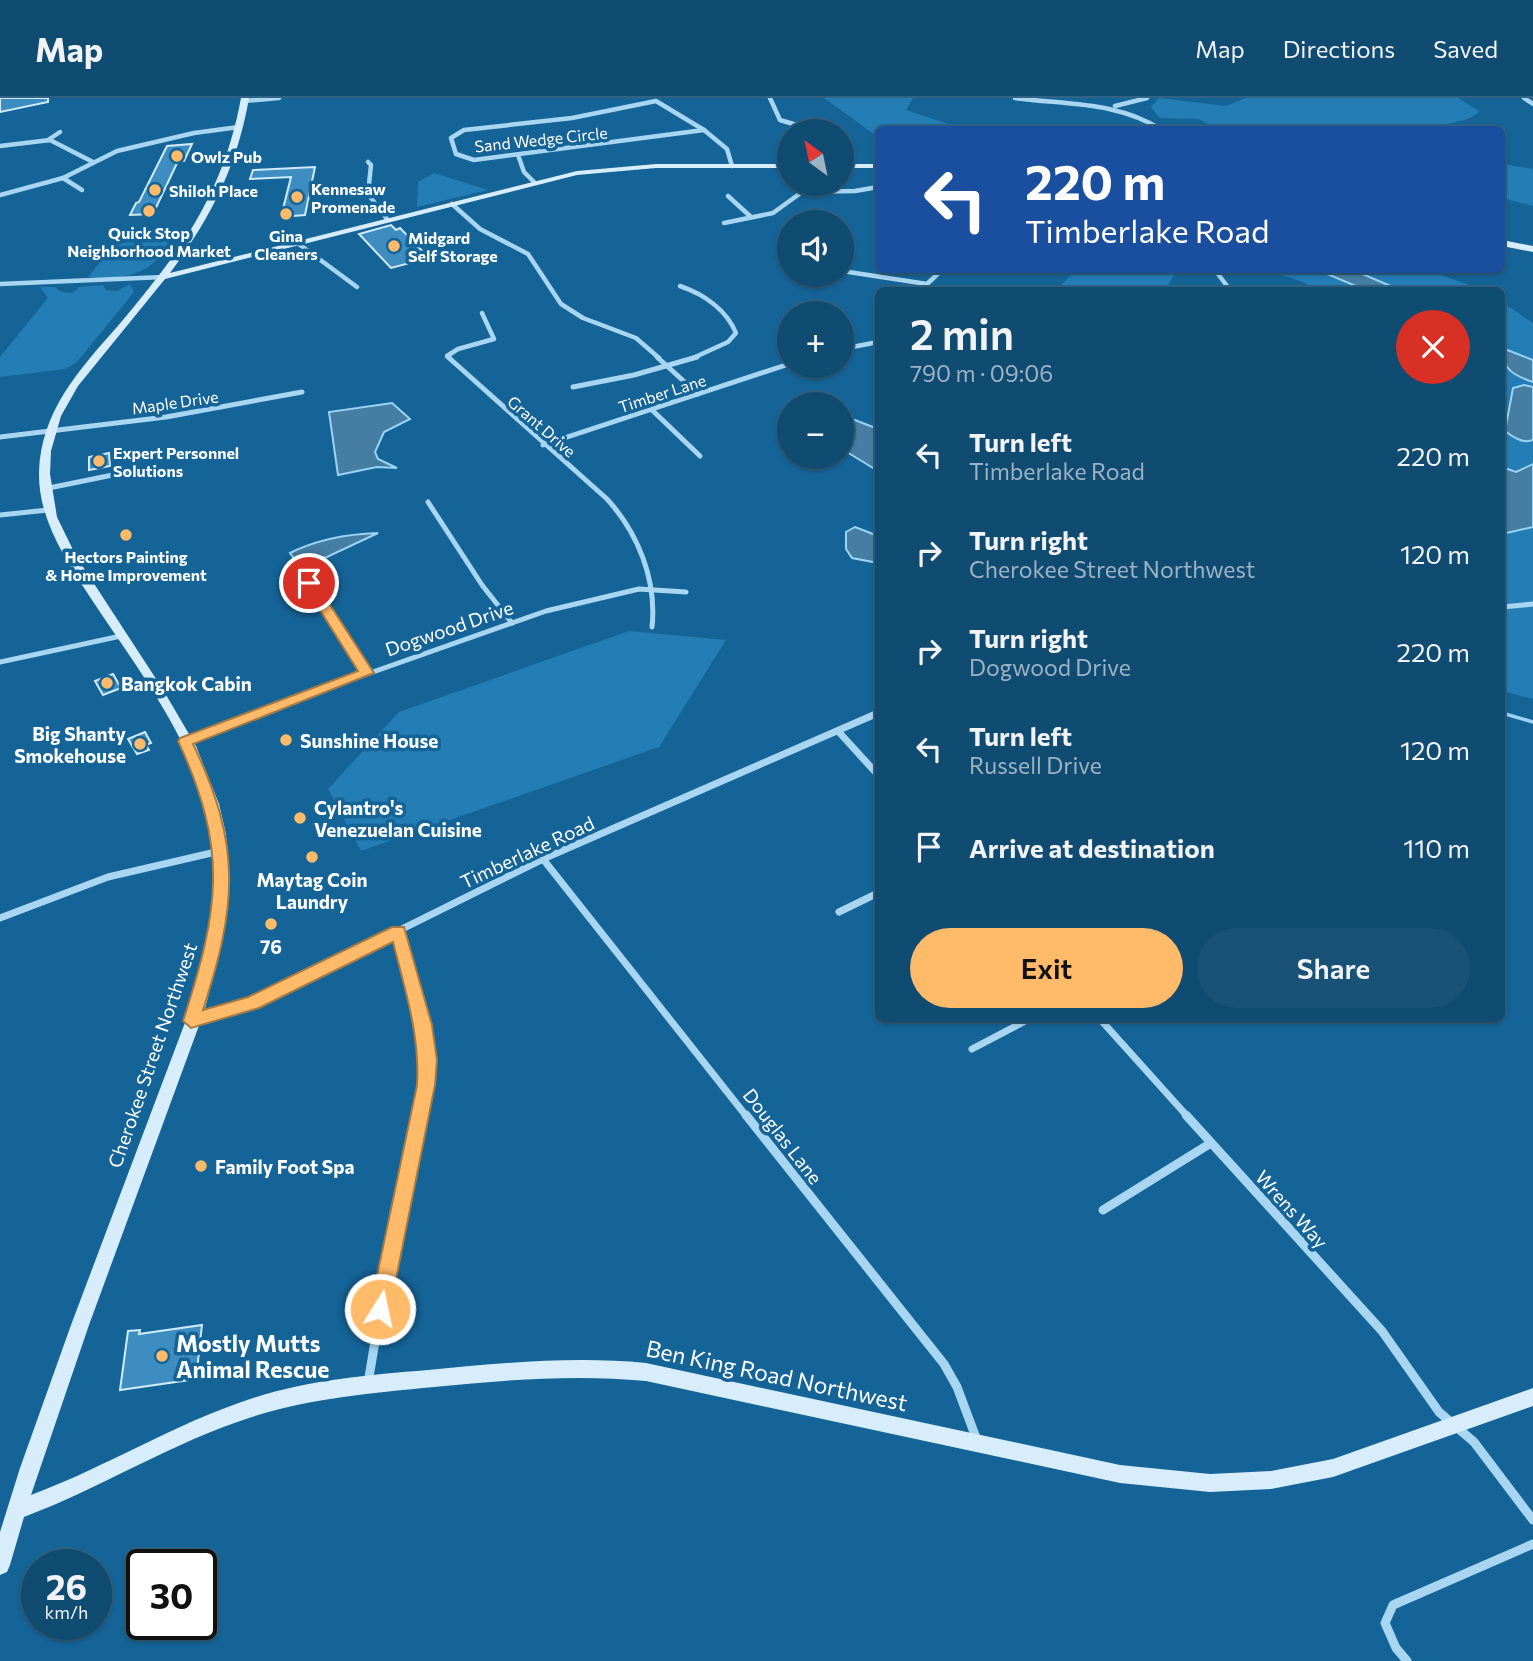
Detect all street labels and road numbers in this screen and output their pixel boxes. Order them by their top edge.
street label: Sand Wedge Circle [474,123,608,155]
street label: Timber Lane [616,370,708,416]
street label: Maple Drive [130,387,220,417]
street label: Grant Drive [504,391,580,461]
street label: Dogwood Drive [382,595,516,661]
street label: Timberlake Road [456,811,598,893]
street label: Cherokee Street Northwest [103,939,201,1171]
street label: Douglas Lane [739,1084,827,1188]
street label: Wrens Way [1251,1165,1333,1253]
street label: Ben King Road Northwest [644,1334,910,1416]

